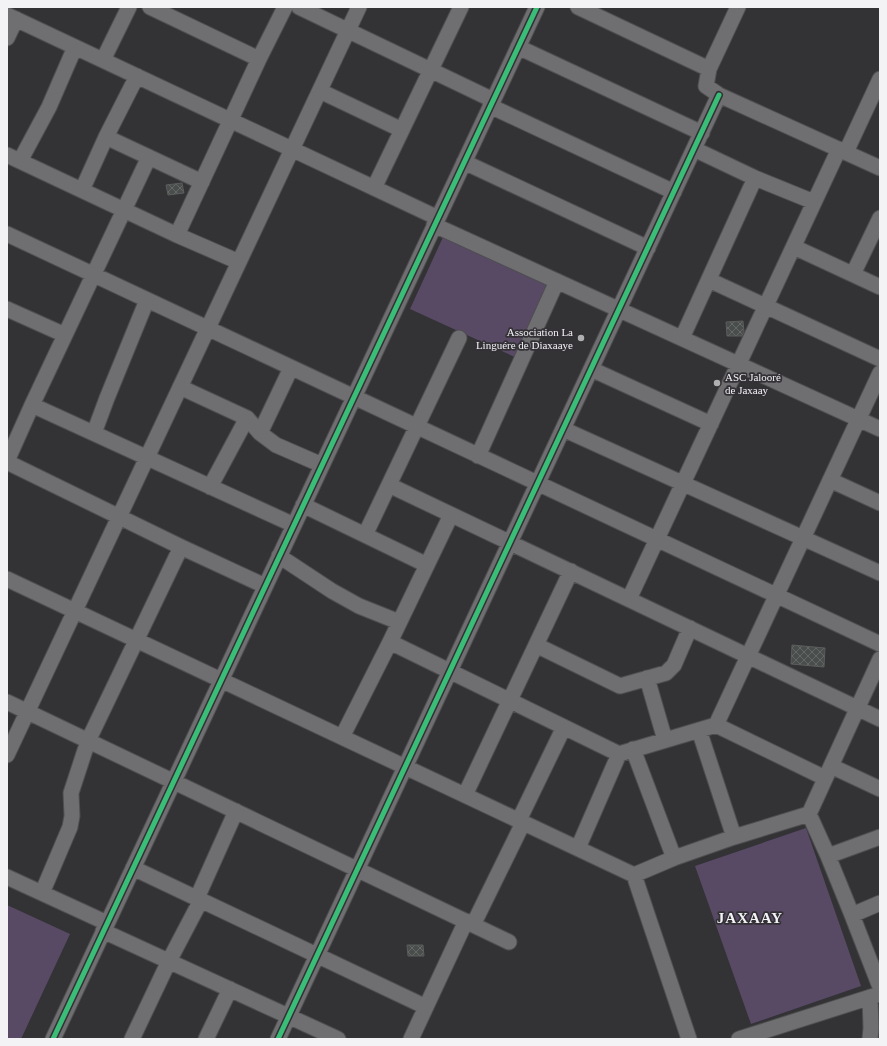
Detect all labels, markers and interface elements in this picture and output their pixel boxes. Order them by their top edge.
place label: Association La Linguére de Diaxaaye [476,326,573,351]
marker: Association La Linguére de Diaxaaye [576,333,586,343]
place label: ASC Jalooré de Jaxaay [725,371,781,396]
marker: ASC Jalooré de Jaxaay [712,378,722,388]
district label: JAXAAY [717,910,783,926]

